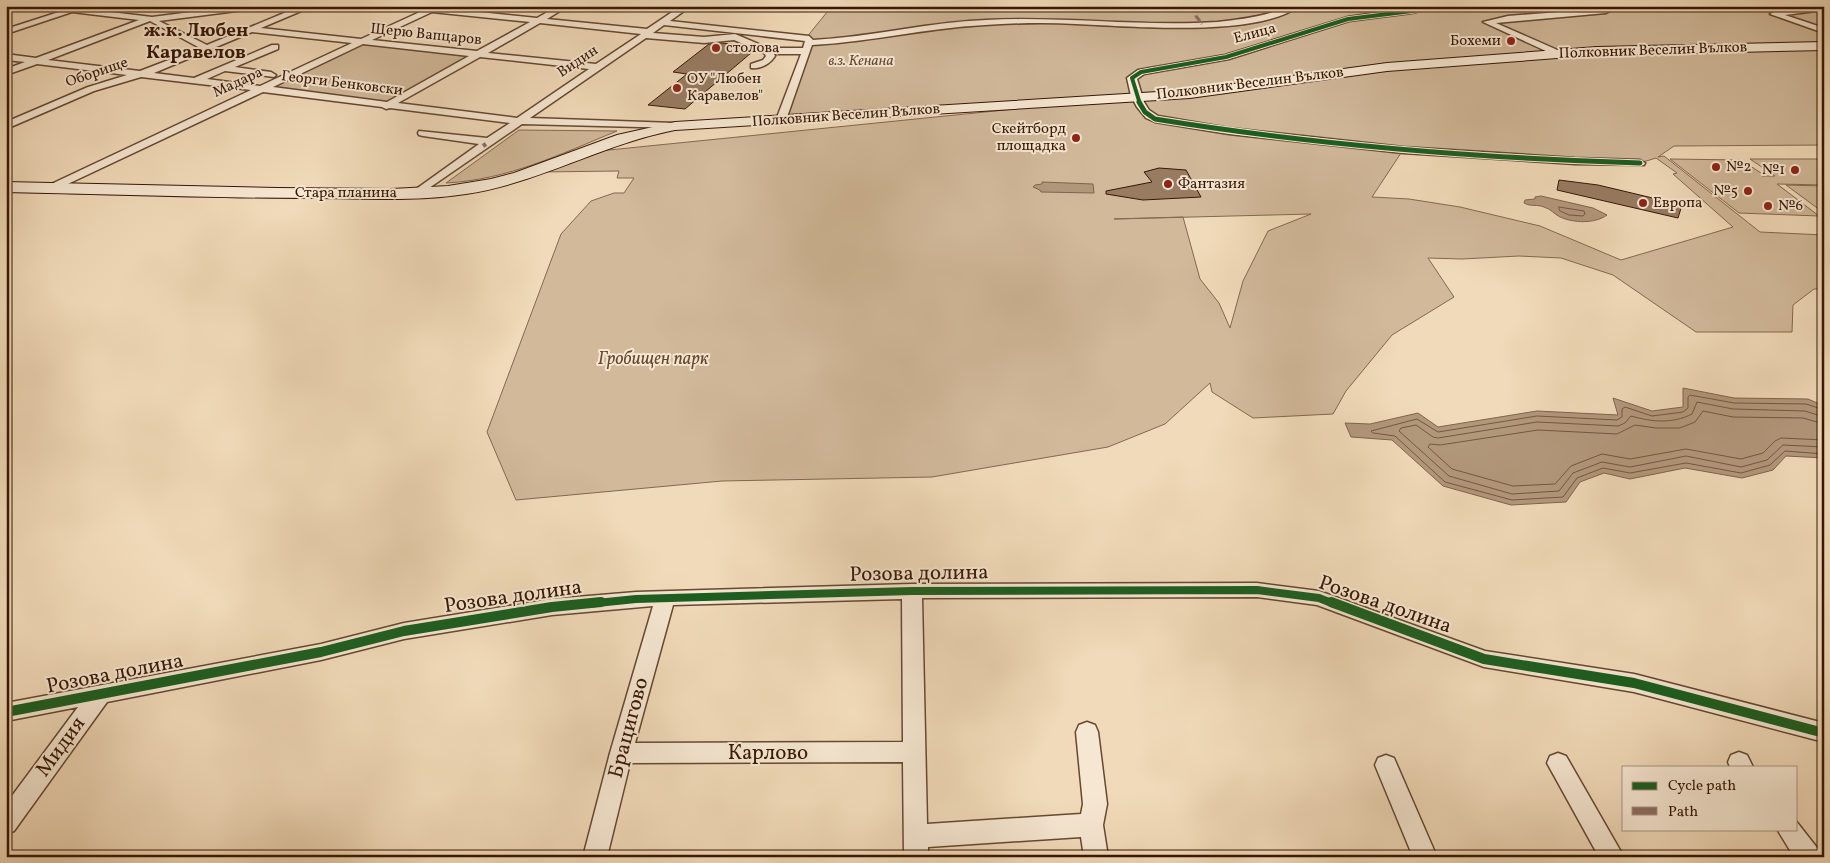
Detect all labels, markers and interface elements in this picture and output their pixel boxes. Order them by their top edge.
district label: ж.к. Любен Каравелов [144,18,248,66]
street label: Елица [1231,18,1279,50]
street label: Щерю Вапцаров [369,19,483,51]
place label: Бохеми [1450,31,1501,52]
marker: Бохеми [1505,35,1517,47]
street label: Полковник Веселин Вълков [1558,37,1748,65]
place label: столова [726,38,780,59]
street label: Видин [553,41,603,83]
marker: столова [710,42,722,54]
park label: в.з. Кенана [828,51,894,72]
street label: Оборище [63,53,131,93]
street label: Мадара [210,62,266,104]
street label: Полковник Веселин Вълков [1155,62,1345,106]
street label: Георги Бенковски [280,66,404,102]
place label: ОУ "Любен Каравелов" [687,69,763,107]
marker: ОУ "Любен Каравелов" [671,82,683,94]
street label: Полковник Веселин Вълков [751,99,941,133]
place label: Скейтборд площадка [992,119,1066,157]
marker: Скейтборд площадка [1070,132,1082,144]
place label: №2 [1726,157,1752,178]
place label: №1 [1762,160,1785,181]
marker: №2 [1710,161,1722,173]
marker: №1 [1789,164,1801,176]
place label: Фантазия [1178,174,1245,195]
marker: Фантазия [1162,178,1174,190]
place label: №5 [1713,181,1738,202]
street label: Стара планина [295,183,397,204]
marker: №5 [1742,185,1754,197]
place label: Европа [1653,193,1702,214]
place label: №6 [1778,196,1803,217]
marker: Европа [1637,197,1649,209]
marker: №6 [1762,200,1774,212]
park label: Гробищен парк [598,347,709,372]
street label: Розова долина [849,558,989,590]
street label: Розова долина [1315,569,1455,641]
street label: Розова долина [442,573,584,621]
street label: Розова долина [44,646,186,702]
street label: Брацигово [602,674,656,782]
street label: Мидия [29,711,93,783]
street label: Карлово [728,739,808,768]
legend [1622,766,1798,830]
text: Cycle path [1668,776,1736,797]
text: Path [1668,802,1698,823]

